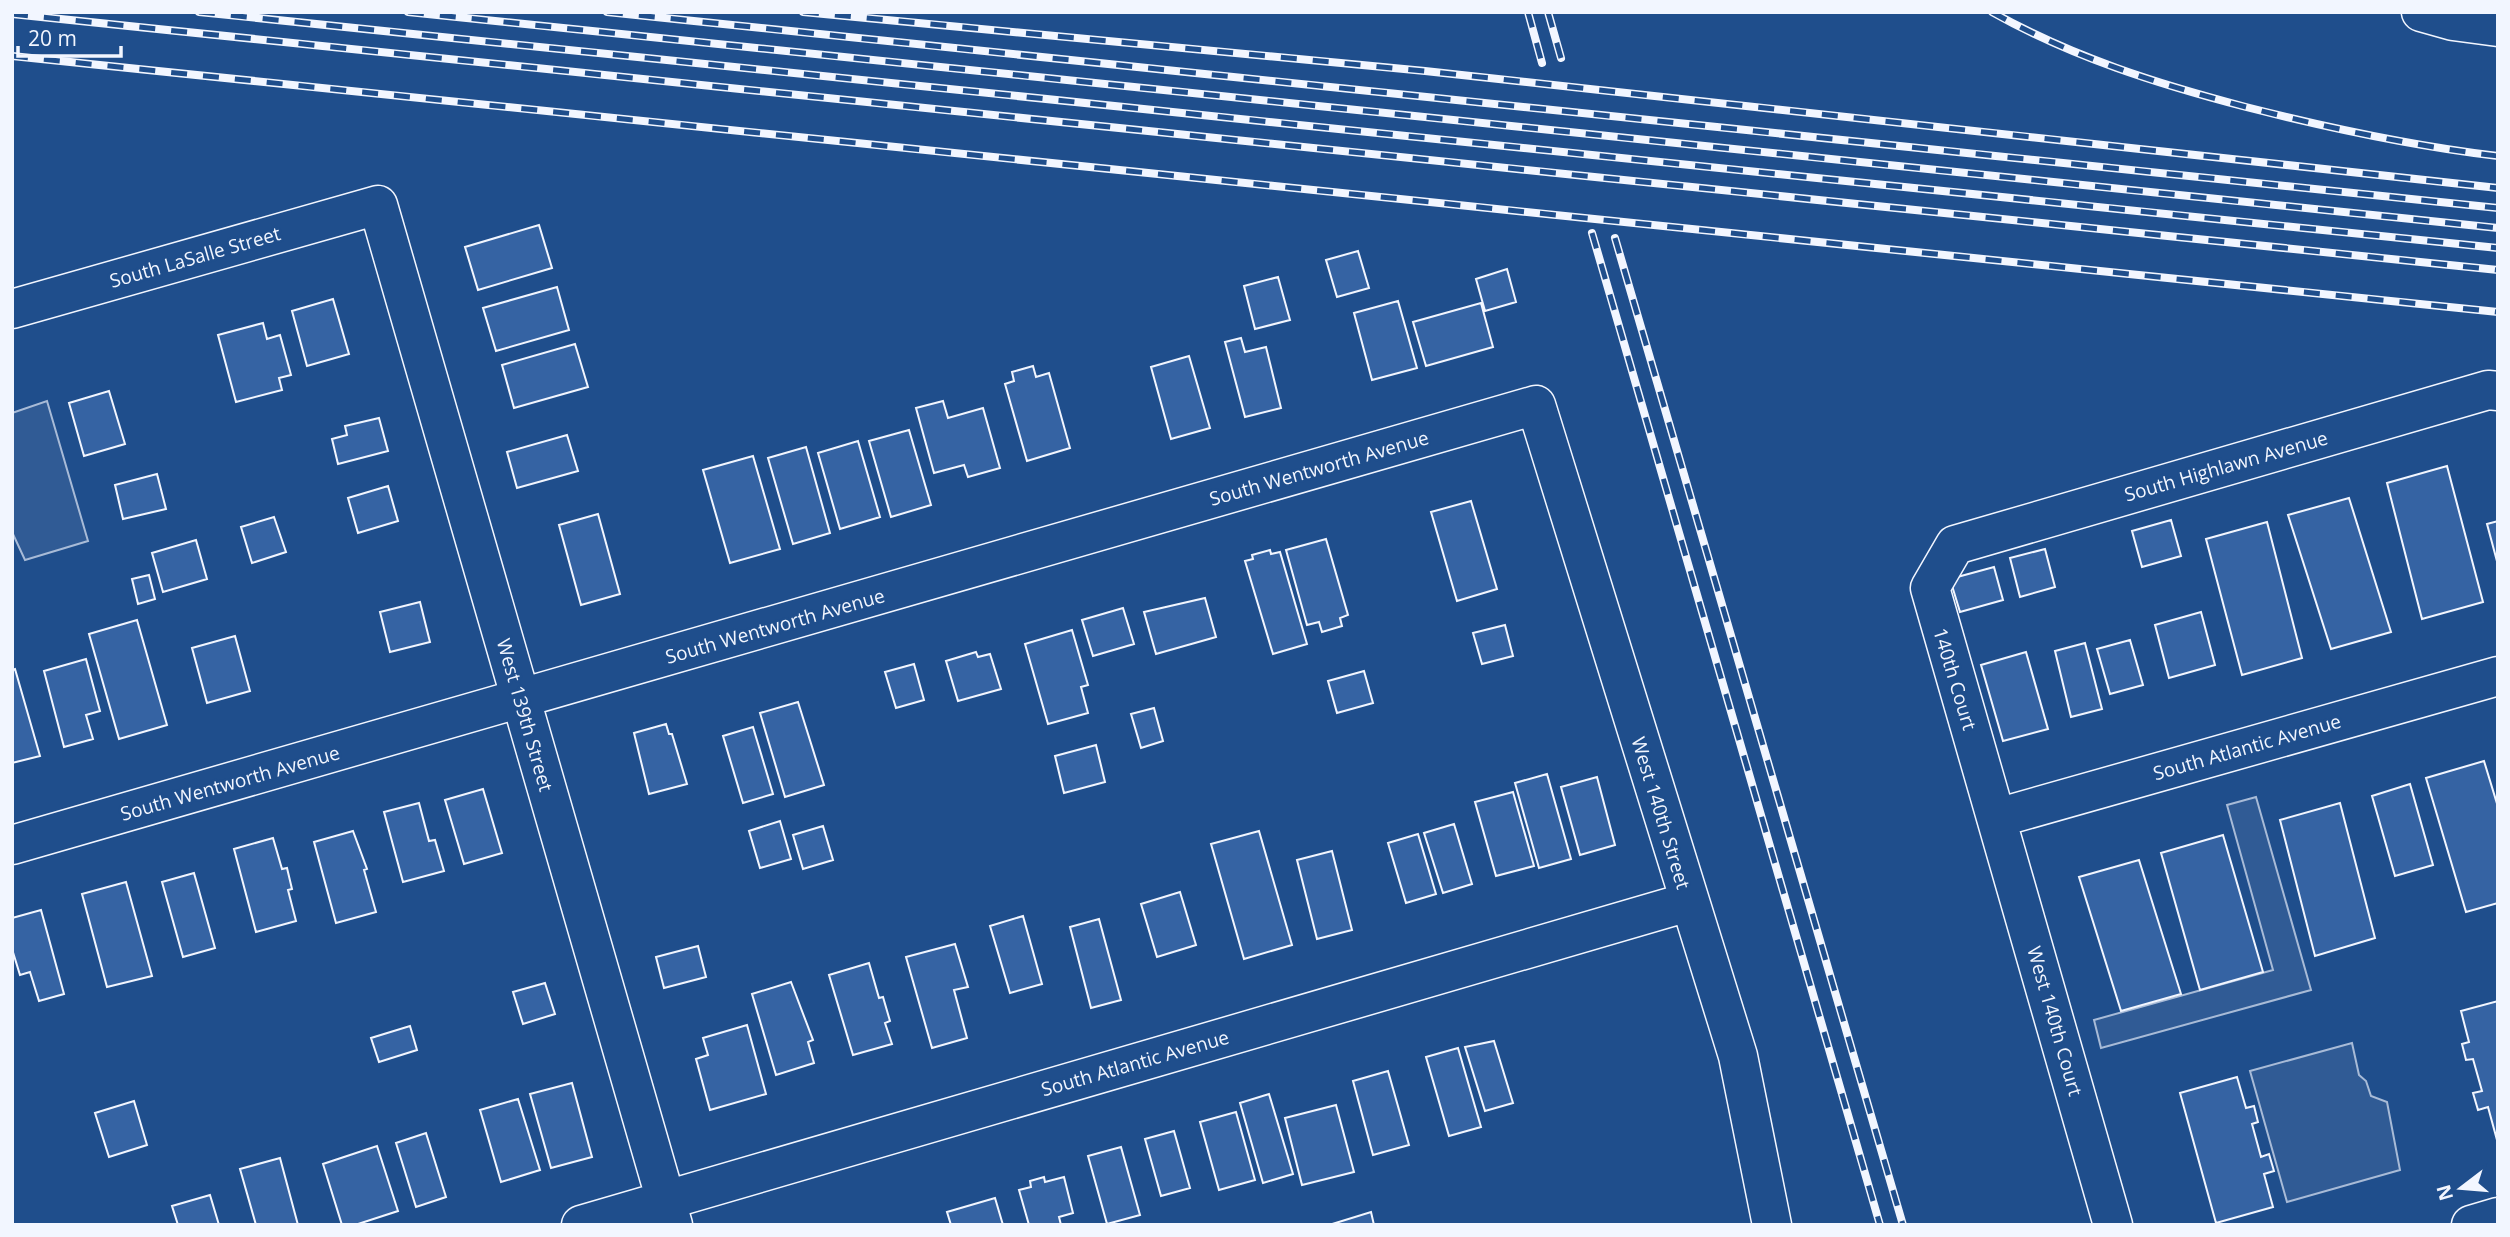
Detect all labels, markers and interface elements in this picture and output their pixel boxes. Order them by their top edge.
scale bar [18,14,121,58]
text: 20 m [28,24,77,52]
street label: South LaSalle Street [107,220,284,294]
street label: South Wentworth Avenue [1206,424,1432,512]
street label: South Highlawn Avenue [2121,424,2331,508]
street label: South Wentworth Avenue [662,582,888,670]
street label: 140th Court [1927,625,1983,733]
street label: West 139th Street [491,635,559,795]
street label: South Atlantic Avenue [2150,708,2344,786]
street label: West 140th Street [1625,734,1697,893]
street label: South Wentworth Avenue [117,739,343,827]
street label: West 140th Court [2021,943,2089,1099]
street label: South Atlantic Avenue [1038,1024,1232,1102]
north arrow [2426,1153,2496,1223]
text: N [2430,1182,2459,1204]

